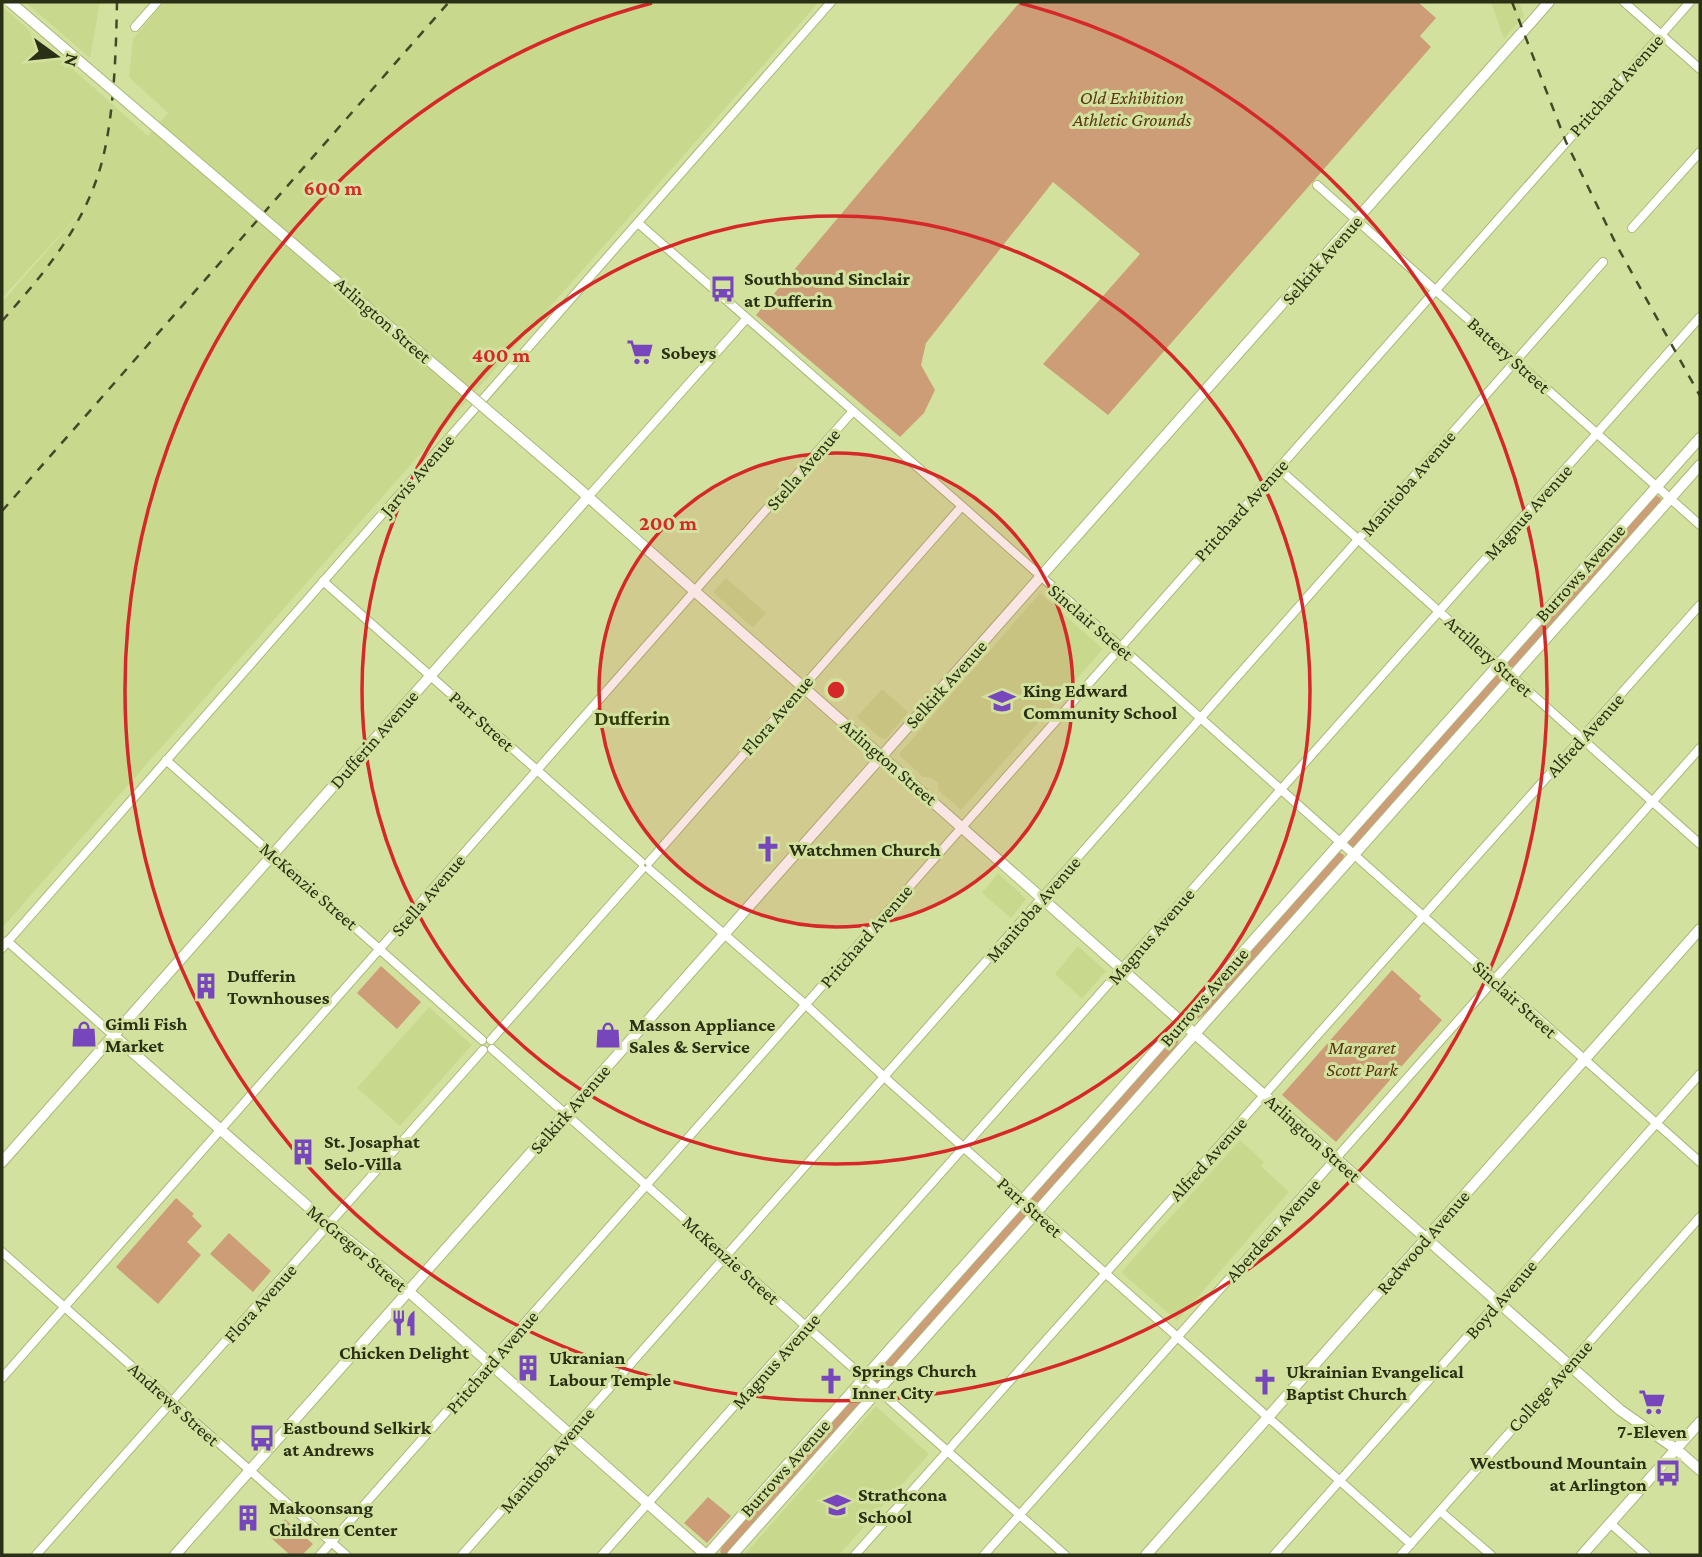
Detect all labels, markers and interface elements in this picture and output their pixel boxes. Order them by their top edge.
north arrow [21,21,91,91]
street label: Pritchard Avenue [1565,30,1667,140]
text: N [60,51,84,69]
park label: Old Exhibition Athletic Grounds [1072,87,1191,130]
text: 600 m [304,176,363,200]
street label: Selkirk Avenue [1278,211,1366,309]
place label: Southbound Sinclair at Dufferin [744,268,911,311]
street label: Arlington Street [331,272,436,368]
bus stop icon: Southbound Sinclair at Dufferin [708,274,738,304]
street label: Battery Street [1463,313,1555,398]
supermarket icon: Sobeys [625,337,655,367]
place label: Sobeys [661,342,717,363]
text: 400 m [472,343,531,367]
street label: Stella Avenue [762,424,844,514]
street label: Manitoba Avenue [1356,426,1460,540]
street label: Jarvis Avenue [374,430,458,522]
street label: Pritchard Avenue [1190,455,1292,565]
street label: Magnus Avenue [1480,460,1576,564]
text: 200 m [639,511,697,535]
street label: Burrows Avenue [1531,520,1629,626]
street label: Sinclair Street [1044,579,1138,665]
street label: Artillery Street [1441,611,1538,701]
street label: Selkirk Avenue [901,636,991,732]
street label: Flora Avenue [737,671,817,759]
centre of rings [824,678,848,702]
place label: King Edward Community School [1023,680,1178,723]
street label: Dufferin Avenue [326,685,422,793]
school or university icon: King Edward Community School [987,686,1017,716]
street label: Parr Street [445,687,519,756]
street label: Alfred Avenue [1542,689,1628,781]
district label: Dufferin [594,706,670,730]
street label: Arlington Street [837,714,942,810]
church icon: Watchmen Church [753,834,783,864]
street label: McKenzie Street [256,838,363,935]
place label: Watchmen Church [788,839,941,860]
street label: Stella Avenue [387,850,469,940]
street label: Manitoba Avenue [981,852,1085,966]
street label: Pritchard Avenue [815,880,917,992]
street label: Magnus Avenue [1103,883,1199,989]
street label: Burrows Avenue [1155,943,1253,1051]
street label: Sinclair Street [1469,956,1562,1043]
place label: Dufferin Townhouses [227,965,330,1008]
building icon: Dufferin Townhouses [191,971,221,1001]
place label: Gimli Fish Market [105,1013,188,1056]
place label: Masson Appliance Sales & Service [629,1014,776,1057]
shop icon: Gimli Fish Market [69,1019,99,1049]
shop icon: Masson Appliance Sales & Service [593,1020,623,1050]
park label: Margaret Scott Park [1326,1037,1398,1080]
street label: Selkirk Avenue [526,1060,614,1158]
street label: Arlington Street [1261,1090,1365,1187]
street label: Alfred Avenue [1165,1113,1251,1205]
place label: St. Josaphat Selo-Villa [324,1131,420,1174]
building icon: St. Josaphat Selo-Villa [288,1137,318,1167]
street label: Parr Street [993,1173,1067,1242]
street label: Aberdeen Avenue [1221,1174,1325,1286]
street label: Redwood Avenue [1372,1186,1474,1298]
street label: McGregor Street [303,1200,412,1296]
street label: McKenzie Street [679,1211,784,1309]
street label: Boyd Avenue [1461,1255,1541,1343]
street label: Flora Avenue [219,1259,301,1347]
street label: Pritchard Avenue [441,1306,543,1418]
restaurant icon: Chicken Delight [389,1308,419,1338]
street label: Magnus Avenue [728,1309,824,1413]
street label: College Avenue [1503,1336,1597,1436]
place label: Chicken Delight [339,1342,469,1363]
place label: Ukranian Labour Temple [549,1347,671,1390]
building icon: Ukranian Labour Temple [513,1353,543,1383]
street label: Andrews Street [124,1358,224,1451]
place label: Springs Church Inner City [852,1360,977,1403]
place label: Ukrainian Evangelical Baptist Church [1286,1361,1464,1404]
church icon: Springs Church Inner City [816,1366,846,1396]
church icon: Ukrainian Evangelical Baptist Church [1250,1367,1280,1397]
supermarket icon: 7-Eleven [1637,1387,1667,1417]
street label: Manitoba Avenue [495,1403,599,1517]
street label: Burrows Avenue [736,1415,834,1521]
place label: Eastbound Selkirk at Andrews [283,1417,432,1460]
place label: 7-Eleven [1617,1421,1687,1442]
bus stop icon: Eastbound Selkirk at Andrews [247,1423,277,1453]
place label: Westbound Mountain at Arlington [1469,1452,1647,1495]
bus stop icon: Westbound Mountain at Arlington [1653,1458,1683,1488]
place label: Strathcona School [858,1484,948,1527]
school or university icon: Strathcona School [822,1490,852,1520]
place label: Makoonsang Children Center [269,1497,398,1540]
building icon: Makoonsang Children Center [233,1503,263,1533]

